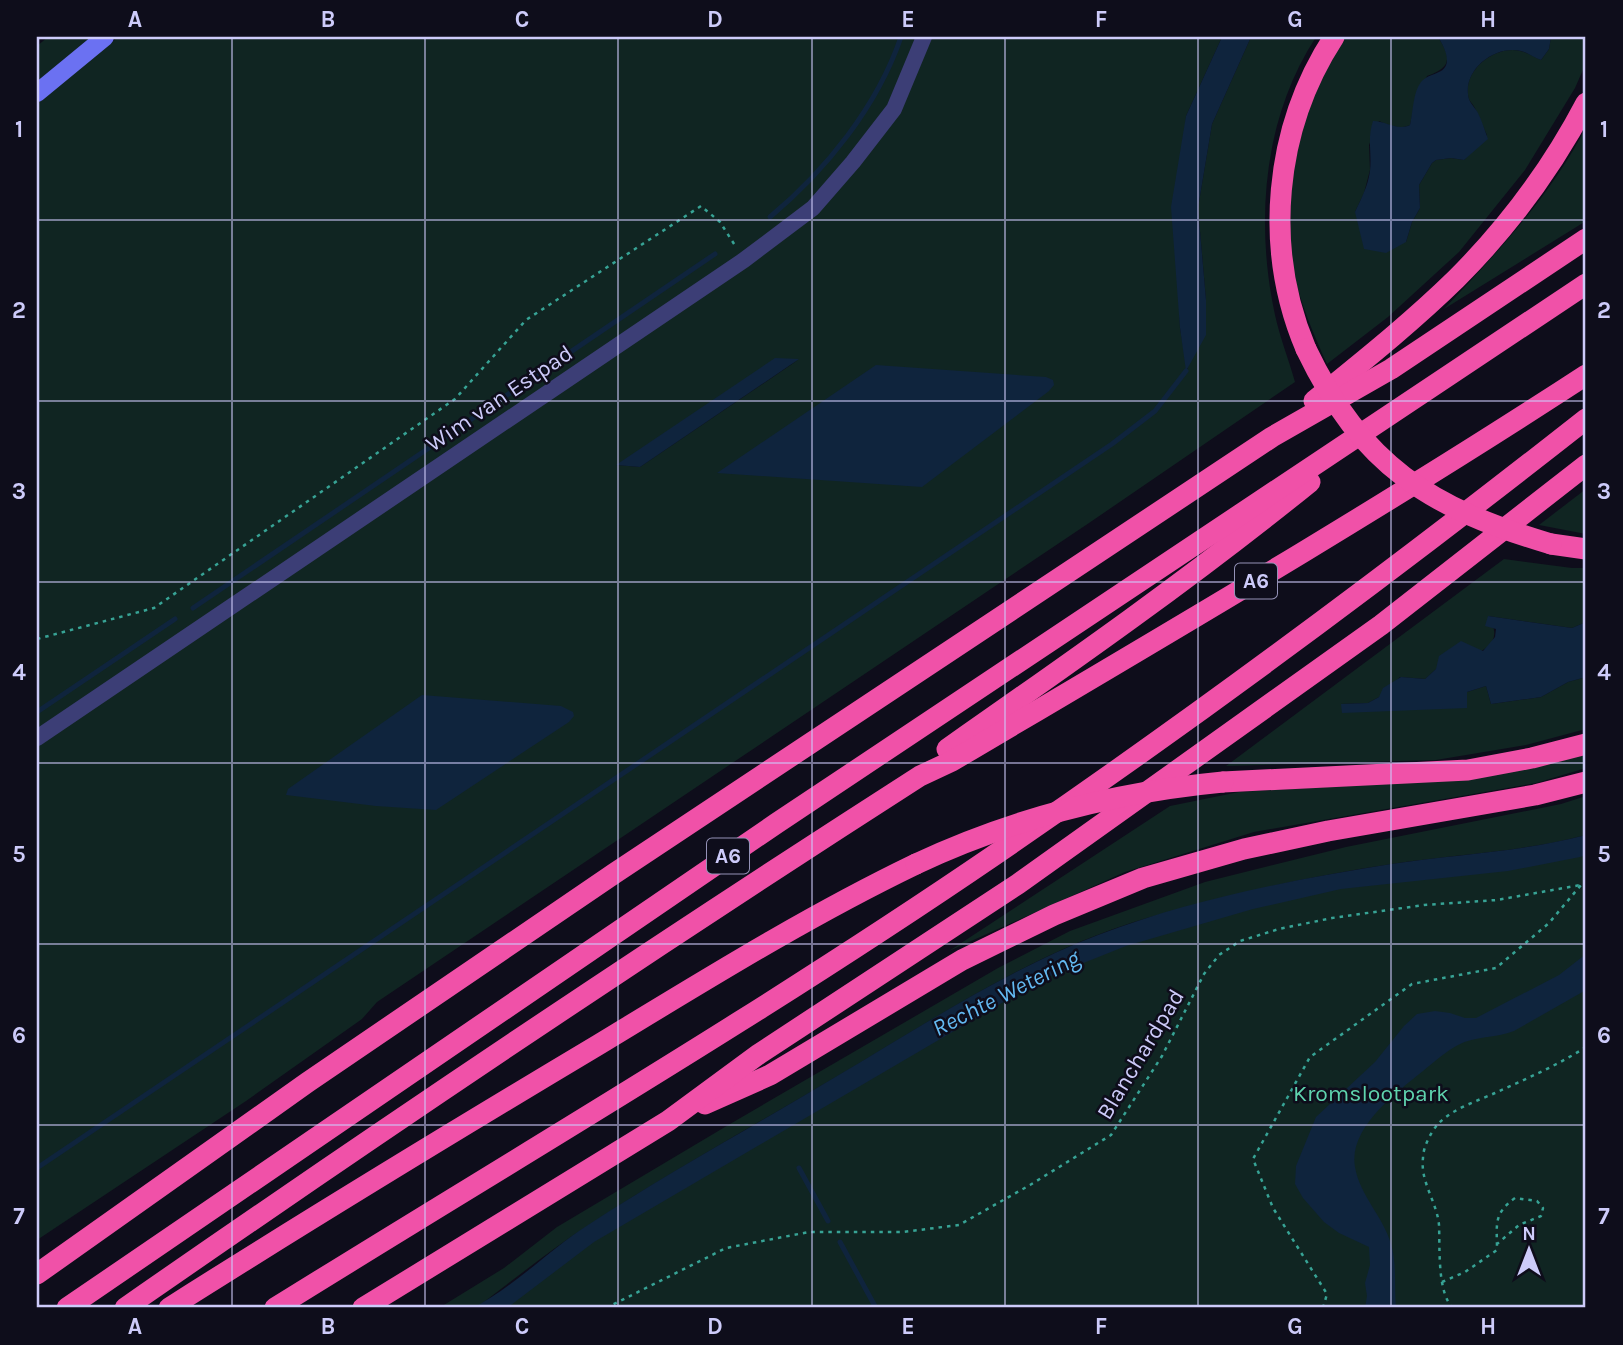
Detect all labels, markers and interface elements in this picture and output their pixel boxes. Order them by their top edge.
text: A [128,6,142,33]
text: B [321,6,335,33]
text: C [515,6,529,33]
text: D [707,6,723,33]
text: E [901,6,915,33]
text: F [1095,6,1107,33]
text: G [1287,6,1303,33]
text: H [1480,6,1496,33]
text: 1 [15,116,23,143]
text: 1 [1600,116,1608,143]
text: 2 [12,297,26,324]
text: 2 [1597,297,1611,324]
street label: Wim van Estpad [421,339,578,458]
text: 3 [12,478,26,505]
text: 3 [1597,478,1611,505]
road number: A6 [1235,564,1277,598]
text: 4 [12,659,26,686]
text: 4 [1597,659,1611,686]
road number: A6 [707,838,749,874]
text: 5 [12,841,26,868]
text: 5 [1597,841,1611,868]
water label: Rechte Wetering [928,943,1085,1042]
street label: Blanchardpad [1091,984,1190,1124]
text: 6 [12,1022,26,1049]
text: 6 [1597,1022,1611,1049]
park label: Kromslootpark [1293,1080,1449,1107]
text: 7 [13,1203,25,1230]
text: 7 [1598,1203,1610,1230]
north arrow [1494,1216,1564,1286]
text: N [1522,1223,1536,1245]
text: A [128,1313,142,1340]
text: B [321,1313,335,1340]
text: C [515,1313,529,1340]
text: D [707,1313,723,1340]
text: E [901,1313,915,1340]
text: F [1095,1313,1107,1340]
text: G [1287,1313,1303,1340]
text: H [1480,1313,1496,1340]

